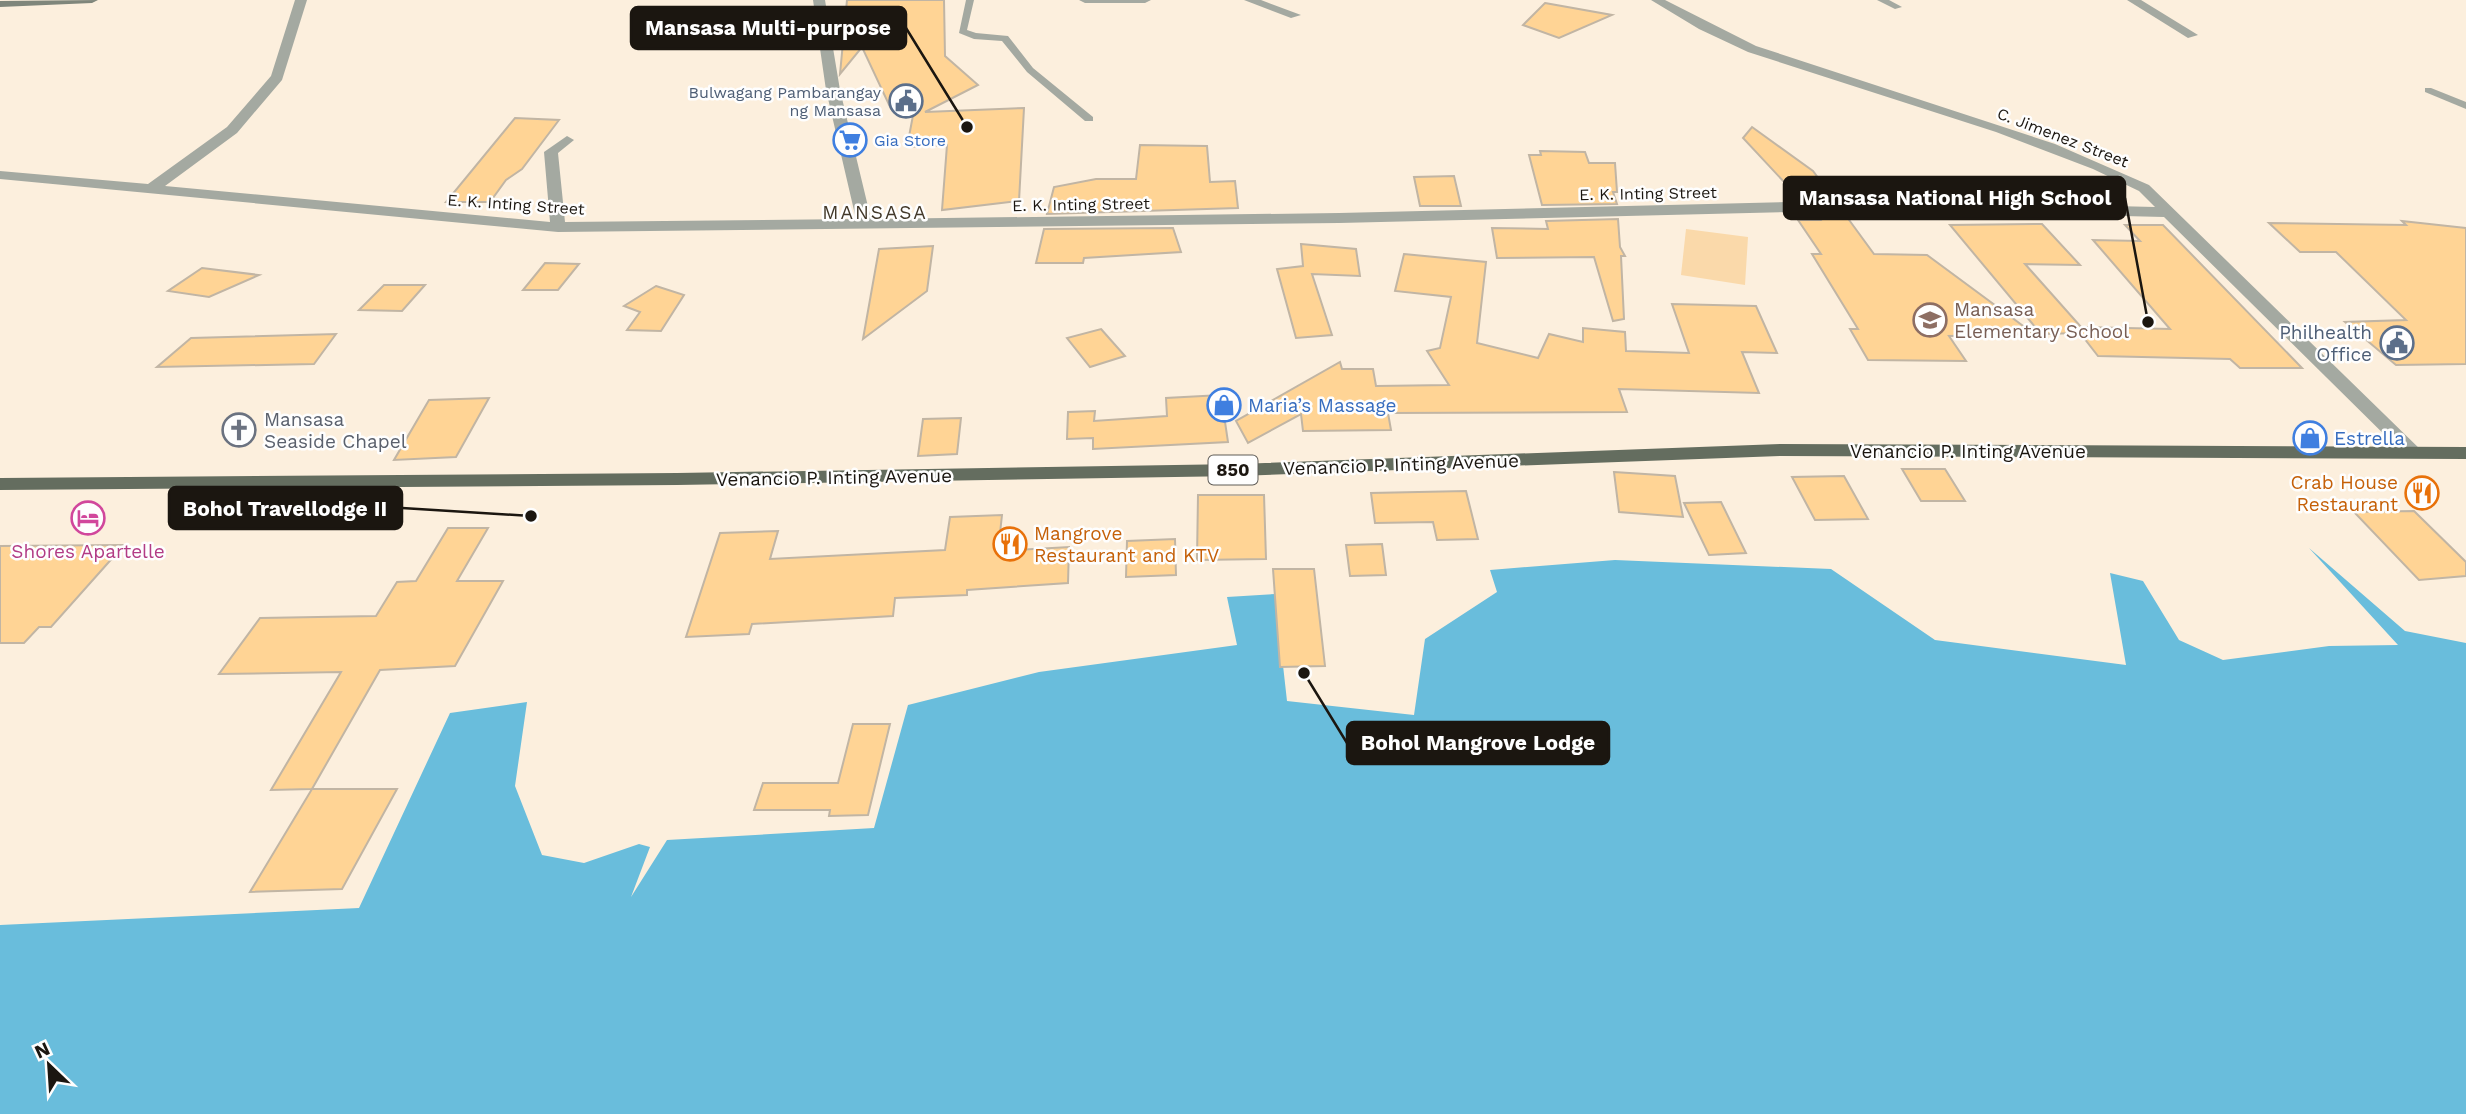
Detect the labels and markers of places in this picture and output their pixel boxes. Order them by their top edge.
callout: Mansasa Multi-purpose [631,7,906,49]
public building icon: Bulwagang Pambarangay ng Mansasa [887,82,925,120]
place label: Bulwagang Pambarangay ng Mansasa [689,83,882,120]
supermarket icon: Gia Store [831,121,869,159]
place label: Gia Store [874,131,946,150]
callout: Mansasa National High School [1784,177,2125,219]
place label: Mansasa Elementary School [1954,298,2129,343]
school or university icon: Mansasa Elementary School [1911,301,1949,339]
place label: Philhealth Office [2279,321,2372,366]
public building icon: Philhealth Office [2378,324,2416,362]
shop icon: Maria’s Massage [1205,386,1243,424]
place label: Maria’s Massage [1248,394,1397,417]
place label: Mansasa Seaside Chapel [264,408,407,453]
church icon: Mansasa Seaside Chapel [220,411,258,449]
shop icon: Estrella [2291,419,2329,457]
place label: Estrella [2334,427,2405,450]
place label: Crab House Restaurant [2290,471,2398,516]
restaurant icon: Crab House Restaurant [2403,474,2441,512]
callout: Bohol Travellodge II [169,487,402,529]
hotel icon: Shores Apartelle [69,499,107,537]
place label: Mangrove Restaurant and KTV [1034,522,1219,567]
restaurant icon: Mangrove Restaurant and KTV [991,525,1029,563]
place label: Shores Apartelle [11,540,165,563]
callout: Bohol Mangrove Lodge [1347,722,1609,764]

